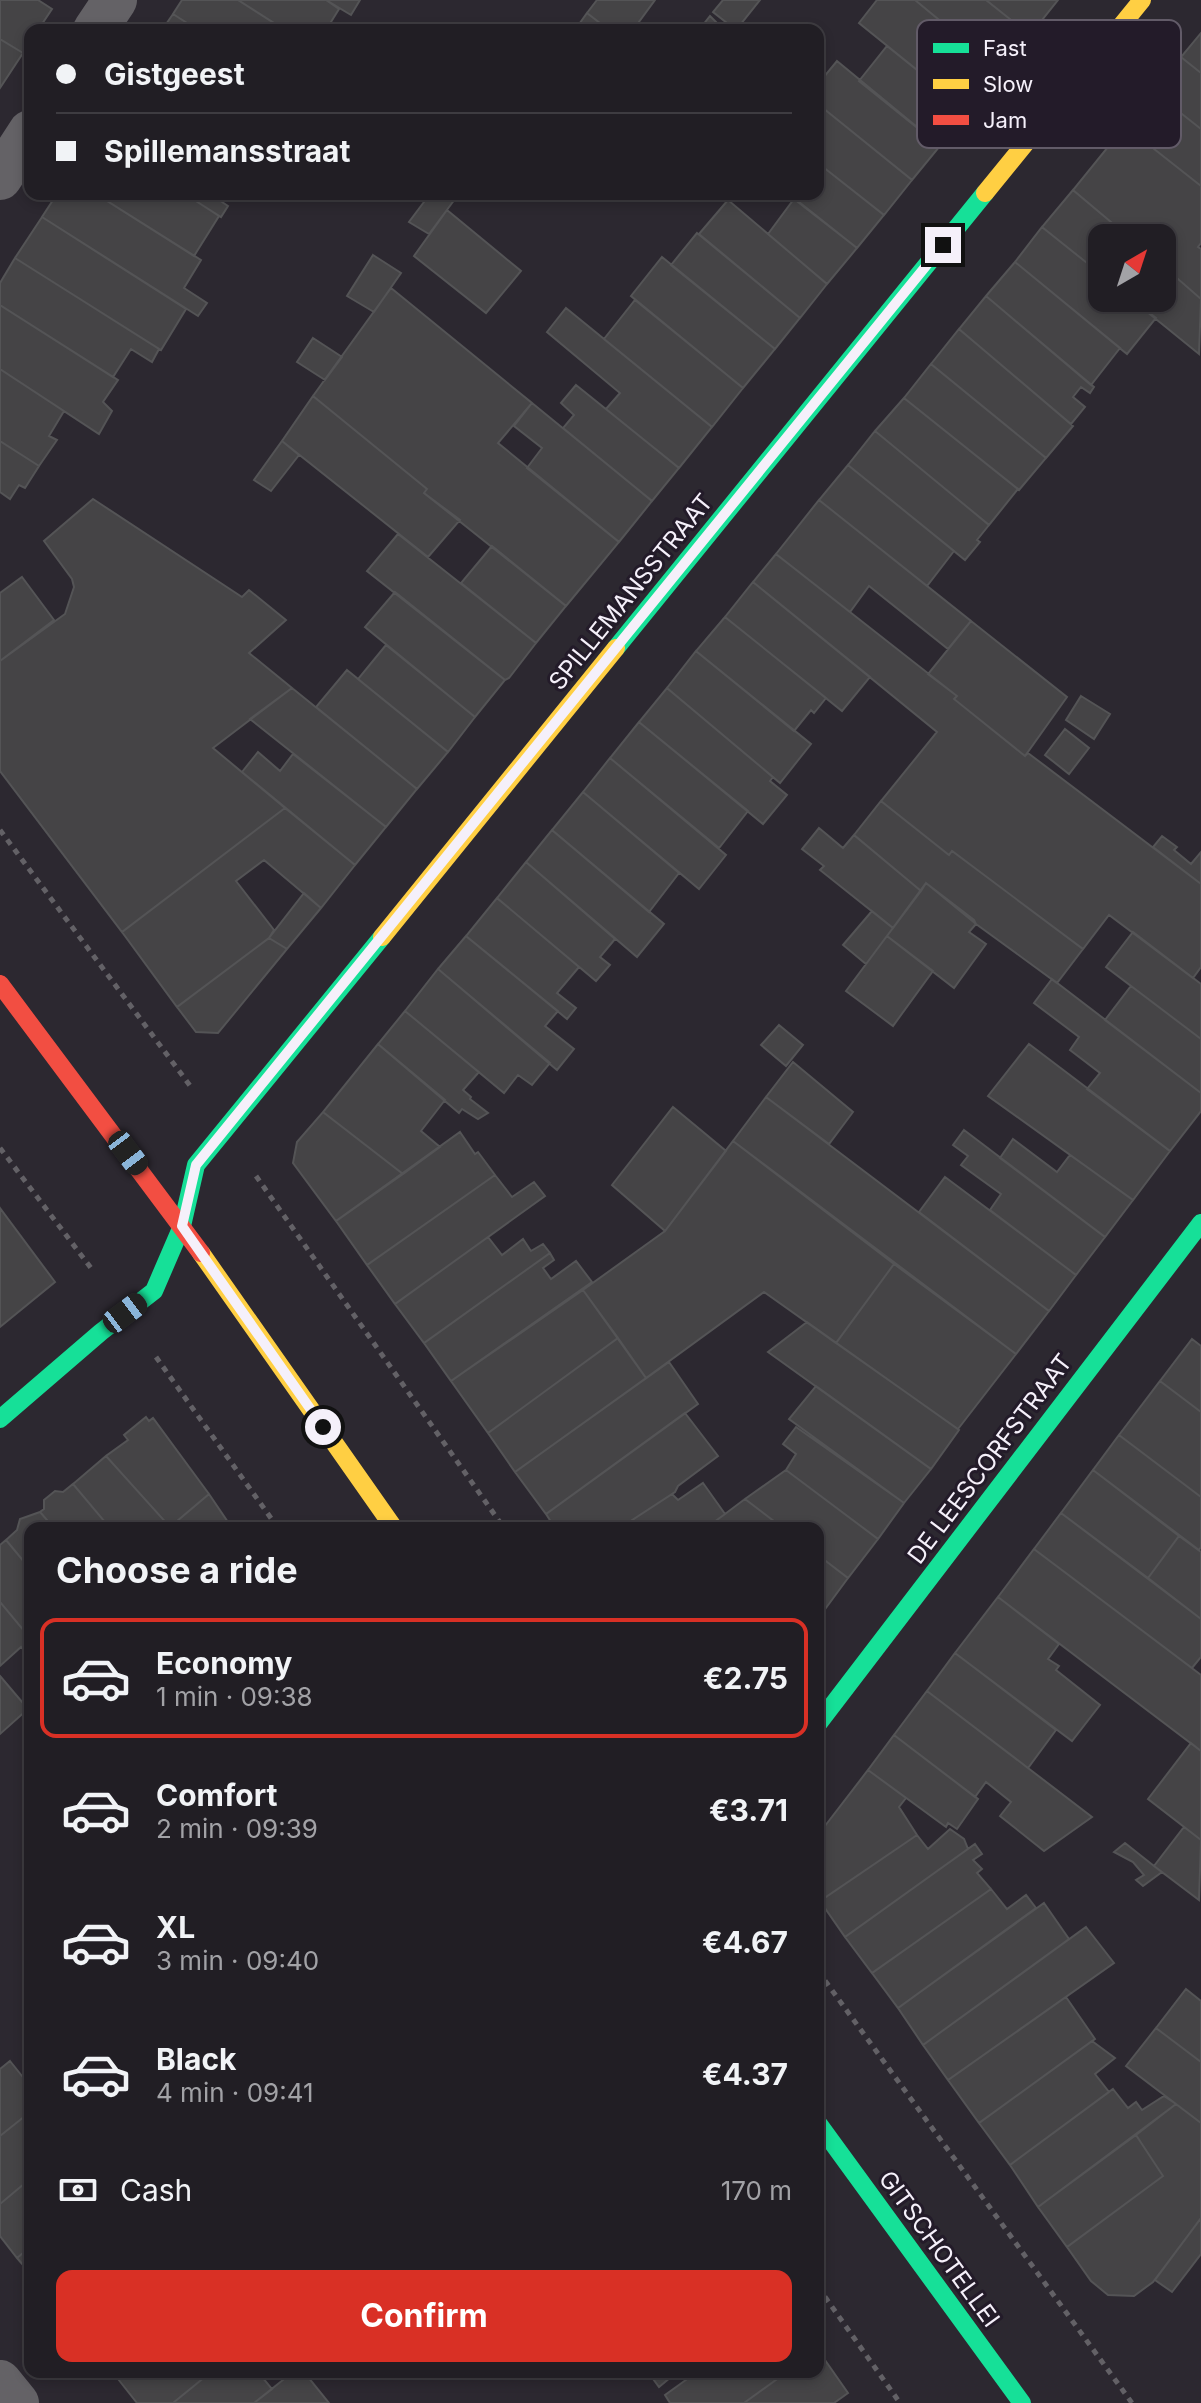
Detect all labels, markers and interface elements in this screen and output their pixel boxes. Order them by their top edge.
legend [917,20,1181,148]
text: Fast [983,35,1027,61]
text: Gistgeest [104,56,245,92]
text: Slow [983,71,1033,97]
text: Jam [983,107,1027,133]
text: Spillemansstraat [104,133,351,169]
north arrow [1088,224,1176,312]
map controls [1088,224,1176,312]
route end [925,227,961,263]
street label: SPILLEMANSSTRAAT [543,488,719,696]
car [104,1127,152,1179]
car [99,1289,151,1337]
street label: DE LEESCORFSTRAAT [901,1348,1078,1569]
route start [305,1409,341,1445]
text: Choose a ride [56,1548,298,1592]
icon: car [60,1642,132,1714]
text: Economy [156,1645,292,1681]
text: €2.75 [703,1660,788,1696]
text: 1 min · 09:38 [156,1681,313,1712]
icon: car [60,1774,132,1846]
text: Comfort [156,1777,277,1813]
text: €3.71 [709,1792,788,1828]
text: 2 min · 09:39 [156,1813,318,1844]
icon: car [60,1906,132,1978]
text: XL [156,1909,195,1945]
text: €4.67 [702,1924,788,1960]
text: 3 min · 09:40 [156,1945,319,1976]
icon: car [60,2038,132,2110]
text: Black [156,2041,236,2077]
text: €4.37 [702,2056,788,2092]
text: 4 min · 09:41 [156,2077,314,2108]
street label: GITSCHOTELLEI [873,2165,1006,2333]
icon: cash [56,2168,100,2212]
text: Cash [120,2172,192,2208]
text: 170 m [721,2175,792,2206]
button: Confirm [56,2270,792,2362]

